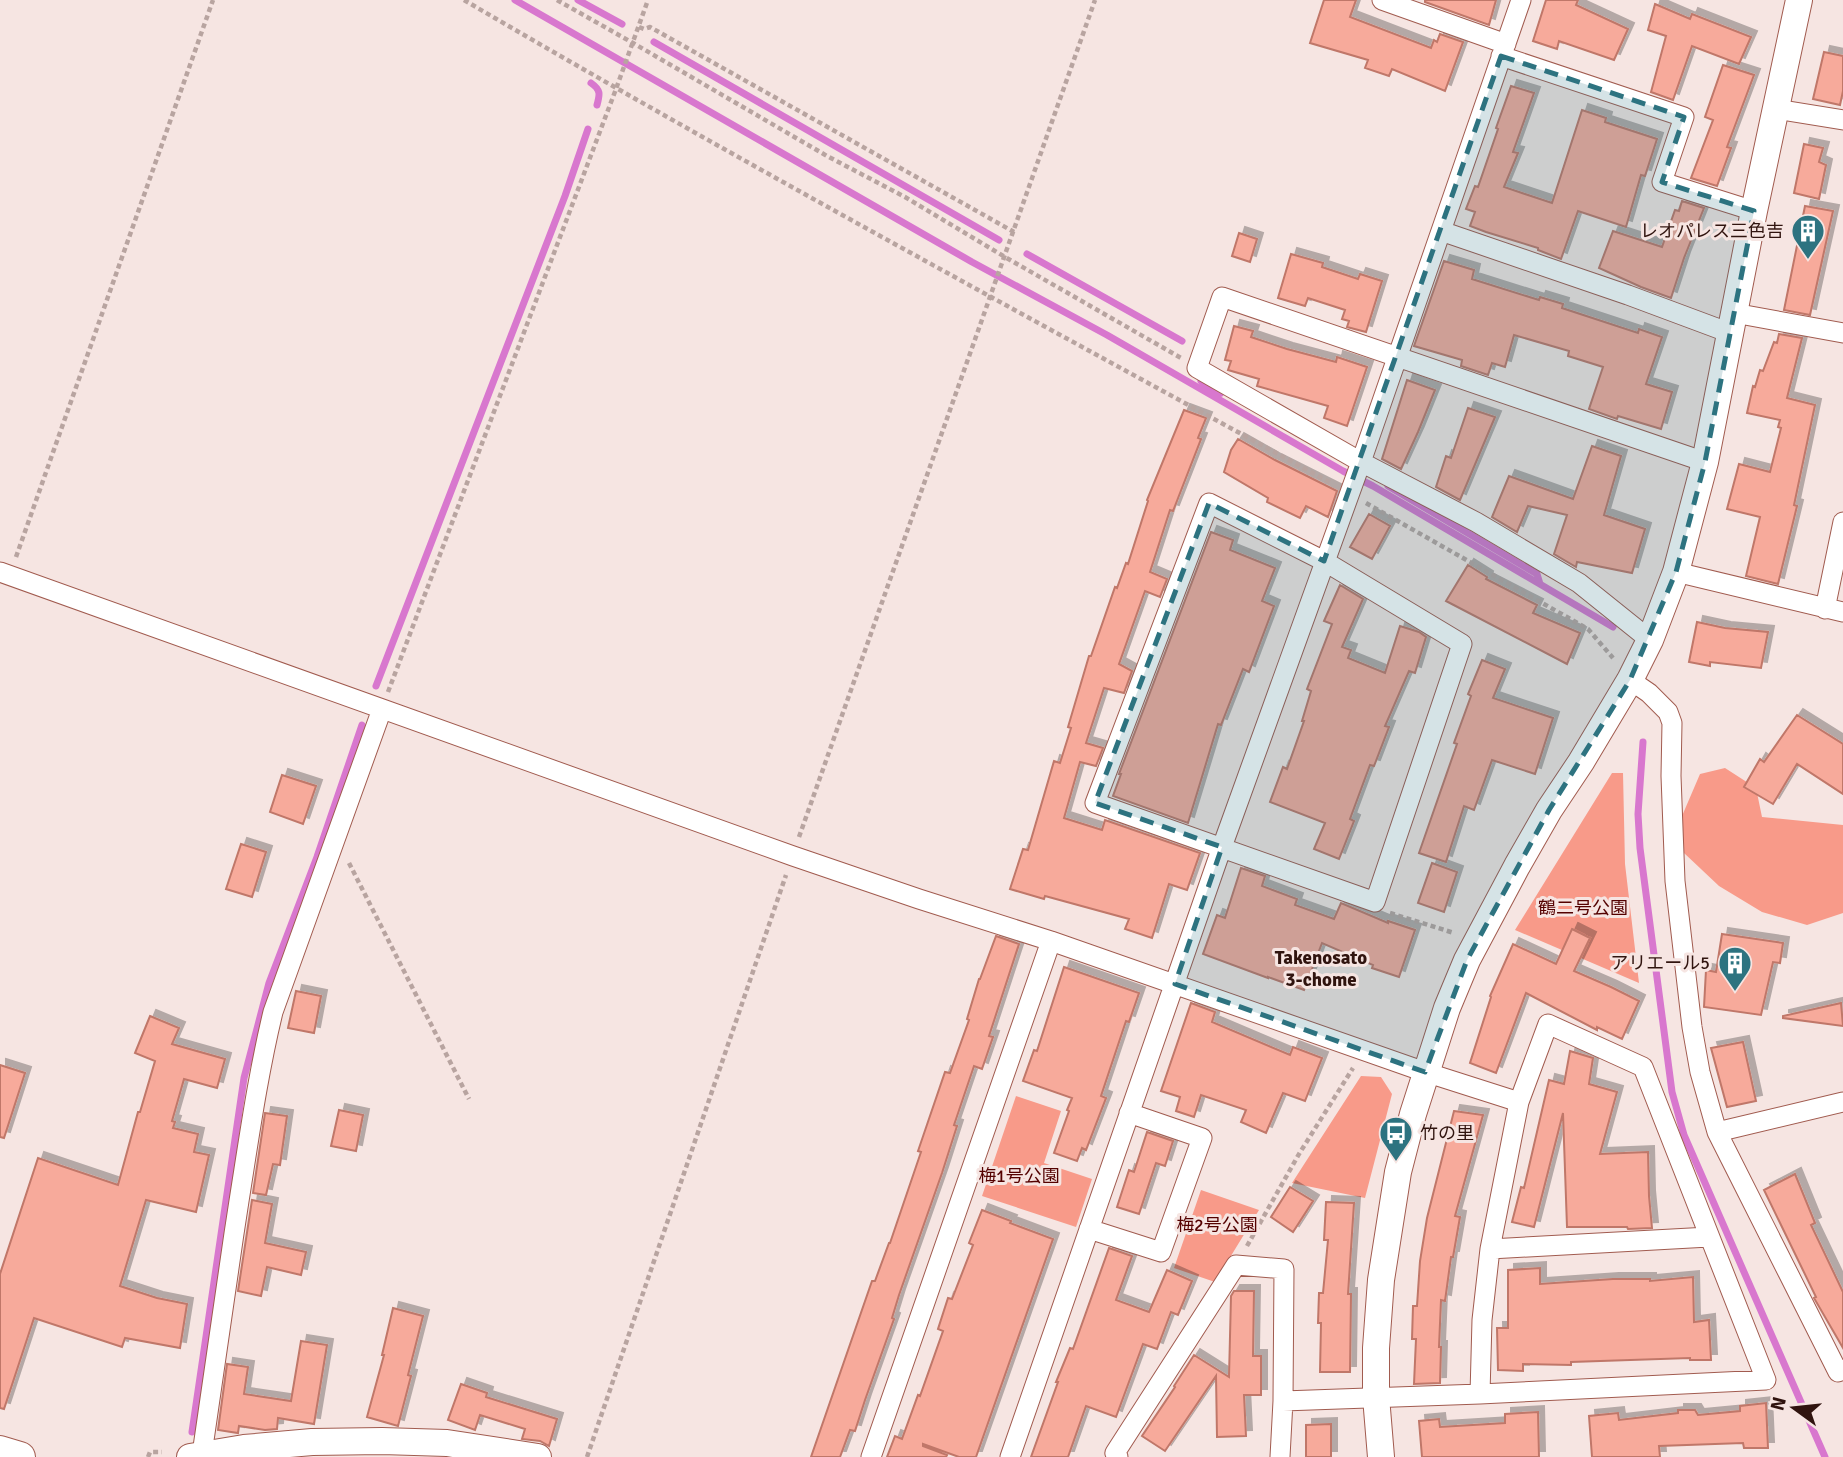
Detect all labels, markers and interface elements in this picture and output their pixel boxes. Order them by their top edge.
building icon: レオパレス三色吉 [1789,212,1827,261]
place label: レオパレス三色吉 [1640,220,1784,242]
park label: 鶴二号公園 [1538,897,1628,919]
building icon: アリエール5 [1716,944,1754,993]
district label: Takenosato 3-chome [1275,946,1367,992]
place label: アリエール5 [1610,952,1710,974]
bus stop icon: 竹の里 [1377,1114,1415,1163]
place label: 竹の里 [1420,1122,1474,1144]
park label: 梅1号公園 [978,1165,1060,1187]
park label: 梅2号公園 [1176,1214,1258,1236]
north arrow [1759,1373,1829,1443]
text: N [1765,1394,1792,1413]

